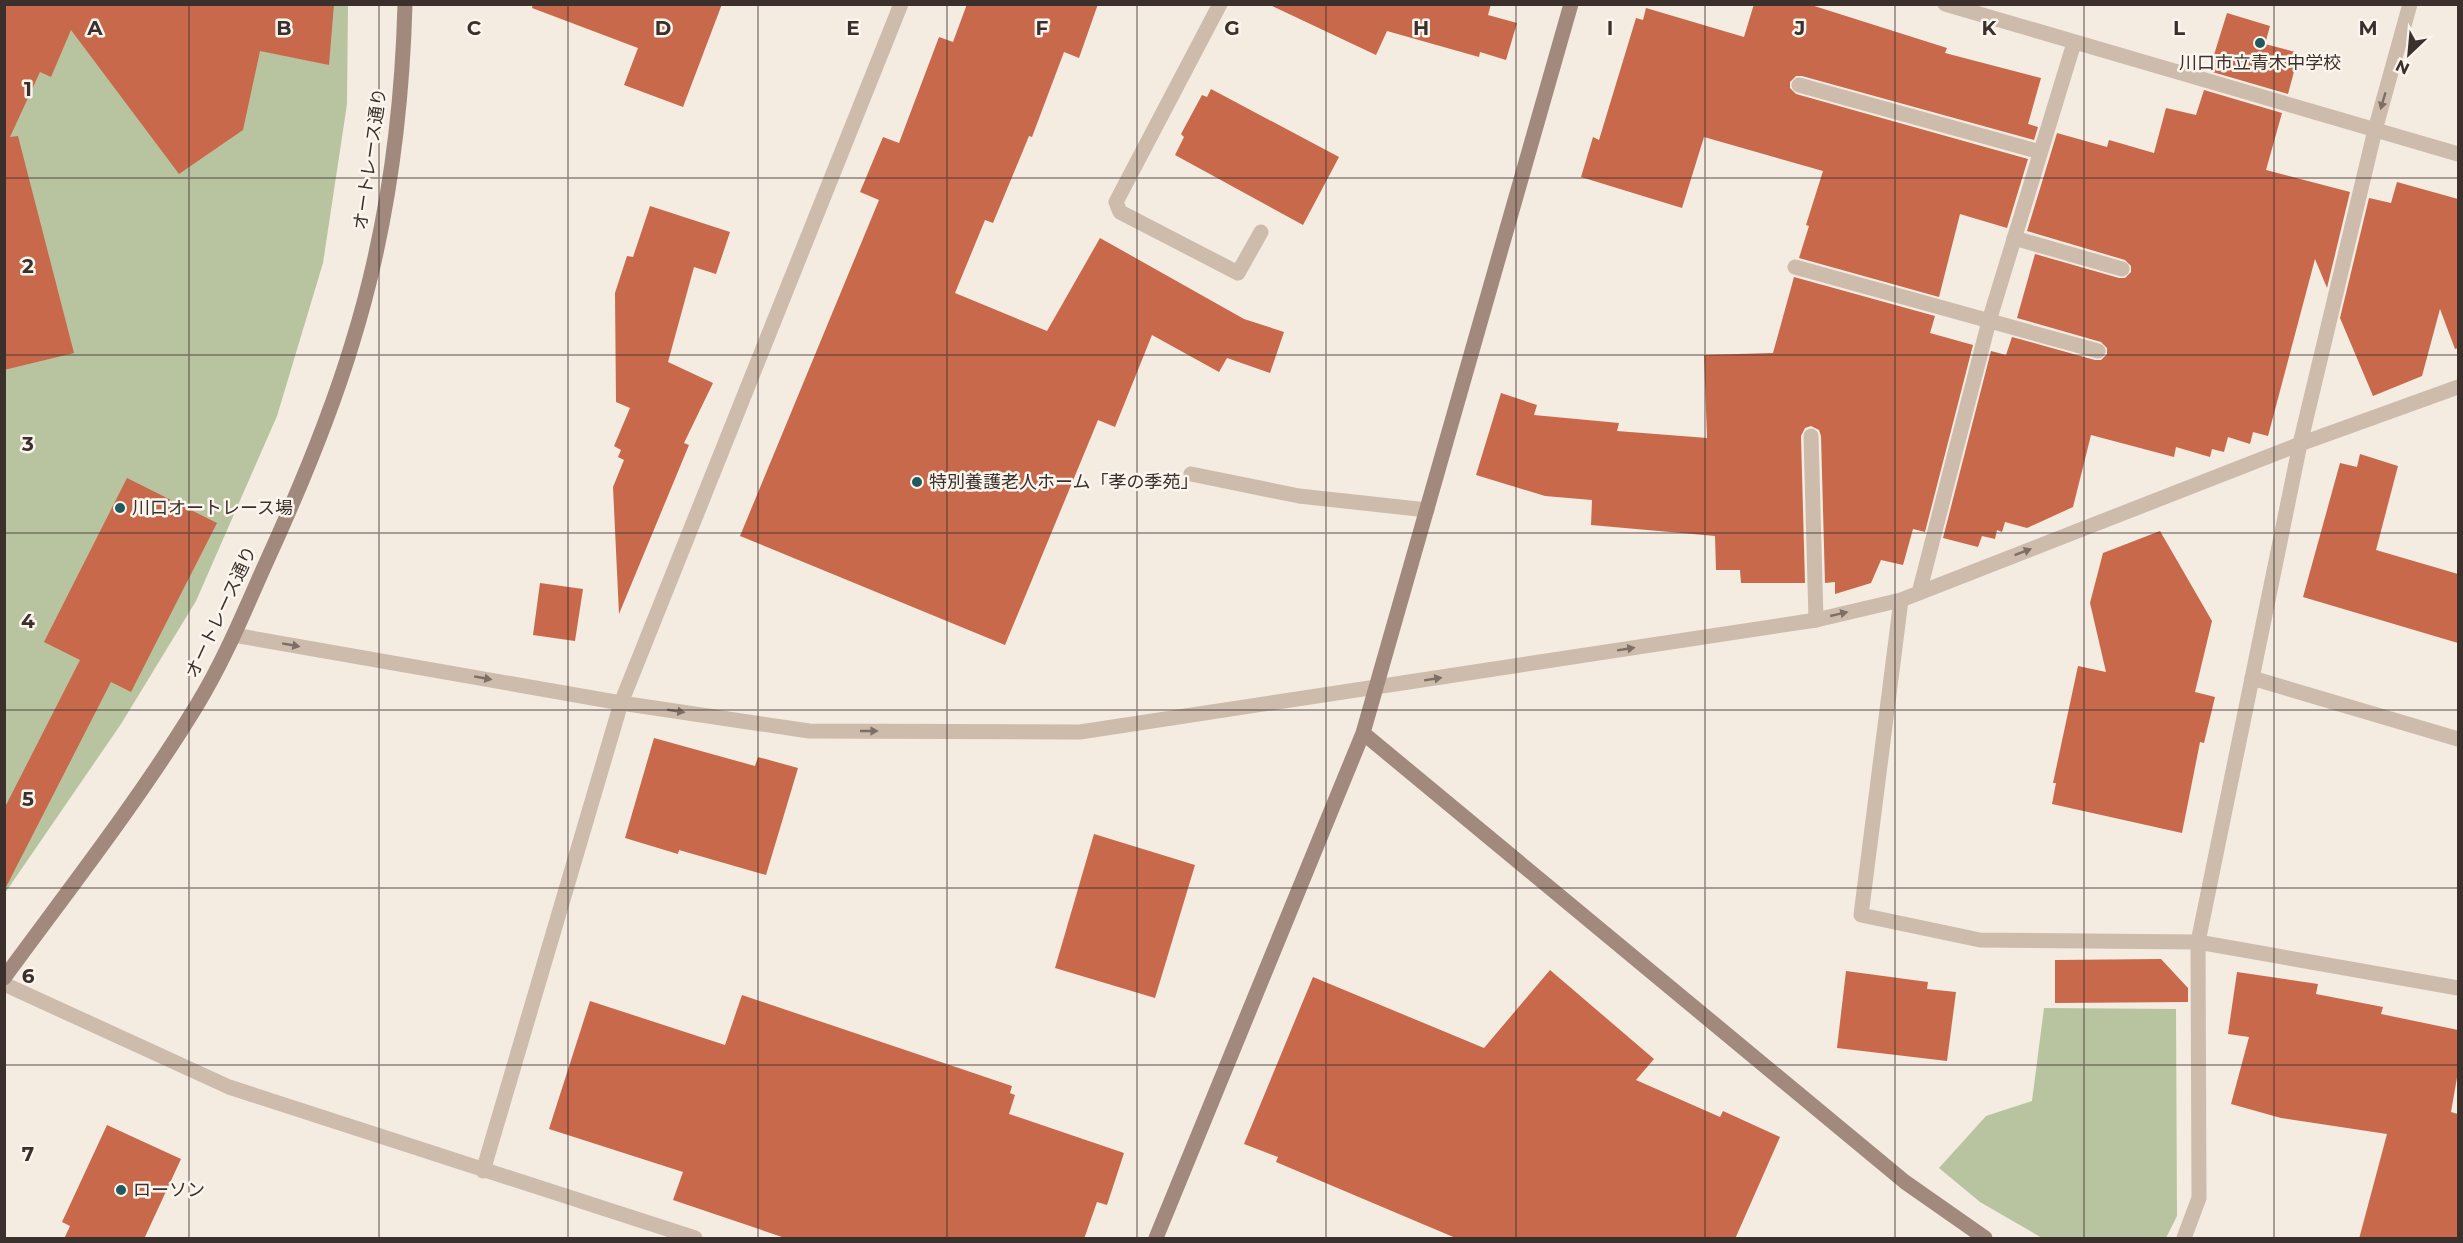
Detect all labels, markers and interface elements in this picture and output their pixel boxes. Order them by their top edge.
text: A [86,16,103,40]
text: B [276,16,292,40]
text: C [467,16,482,40]
text: D [655,16,671,40]
text: E [846,16,860,40]
text: F [1036,16,1049,40]
text: G [1224,16,1240,40]
text: H [1413,16,1429,40]
text: I [1607,16,1613,40]
text: J [1794,16,1805,40]
text: K [1982,16,1998,40]
text: L [2173,16,2185,40]
text: M [2358,16,2378,40]
north arrow [2379,24,2439,84]
marker: 川口市立青木中学校 [2253,36,2267,50]
place label: 川口市立青木中学校 [2179,52,2341,74]
text: N [2393,56,2413,78]
text: 1 [24,77,32,101]
street label: オートレース通り [349,87,391,231]
one-way arrow [2378,92,2387,110]
text: 2 [22,254,34,278]
text: 3 [21,432,34,456]
place label: 特別養護老人ホーム「孝の季苑」 [929,471,1198,493]
marker: 特別養護老人ホーム「孝の季苑」 [910,475,924,489]
place label: 川口オートレース場 [132,497,293,519]
marker: 川口オートレース場 [113,501,127,515]
street label: オートレース通り [181,543,261,681]
one-way arrow [2015,547,2033,557]
text: 4 [21,609,35,633]
one-way arrow [1830,609,1848,619]
one-way arrow [282,641,301,650]
one-way arrow [1617,645,1636,654]
one-way arrow [474,674,493,683]
one-way arrow [1424,674,1443,683]
one-way arrow [666,706,685,715]
one-way arrow [860,726,879,736]
text: 5 [22,787,34,811]
text: 6 [22,964,35,988]
text: 7 [22,1142,34,1166]
place label: ローソン [133,1179,205,1201]
marker: ローソン [114,1183,128,1197]

